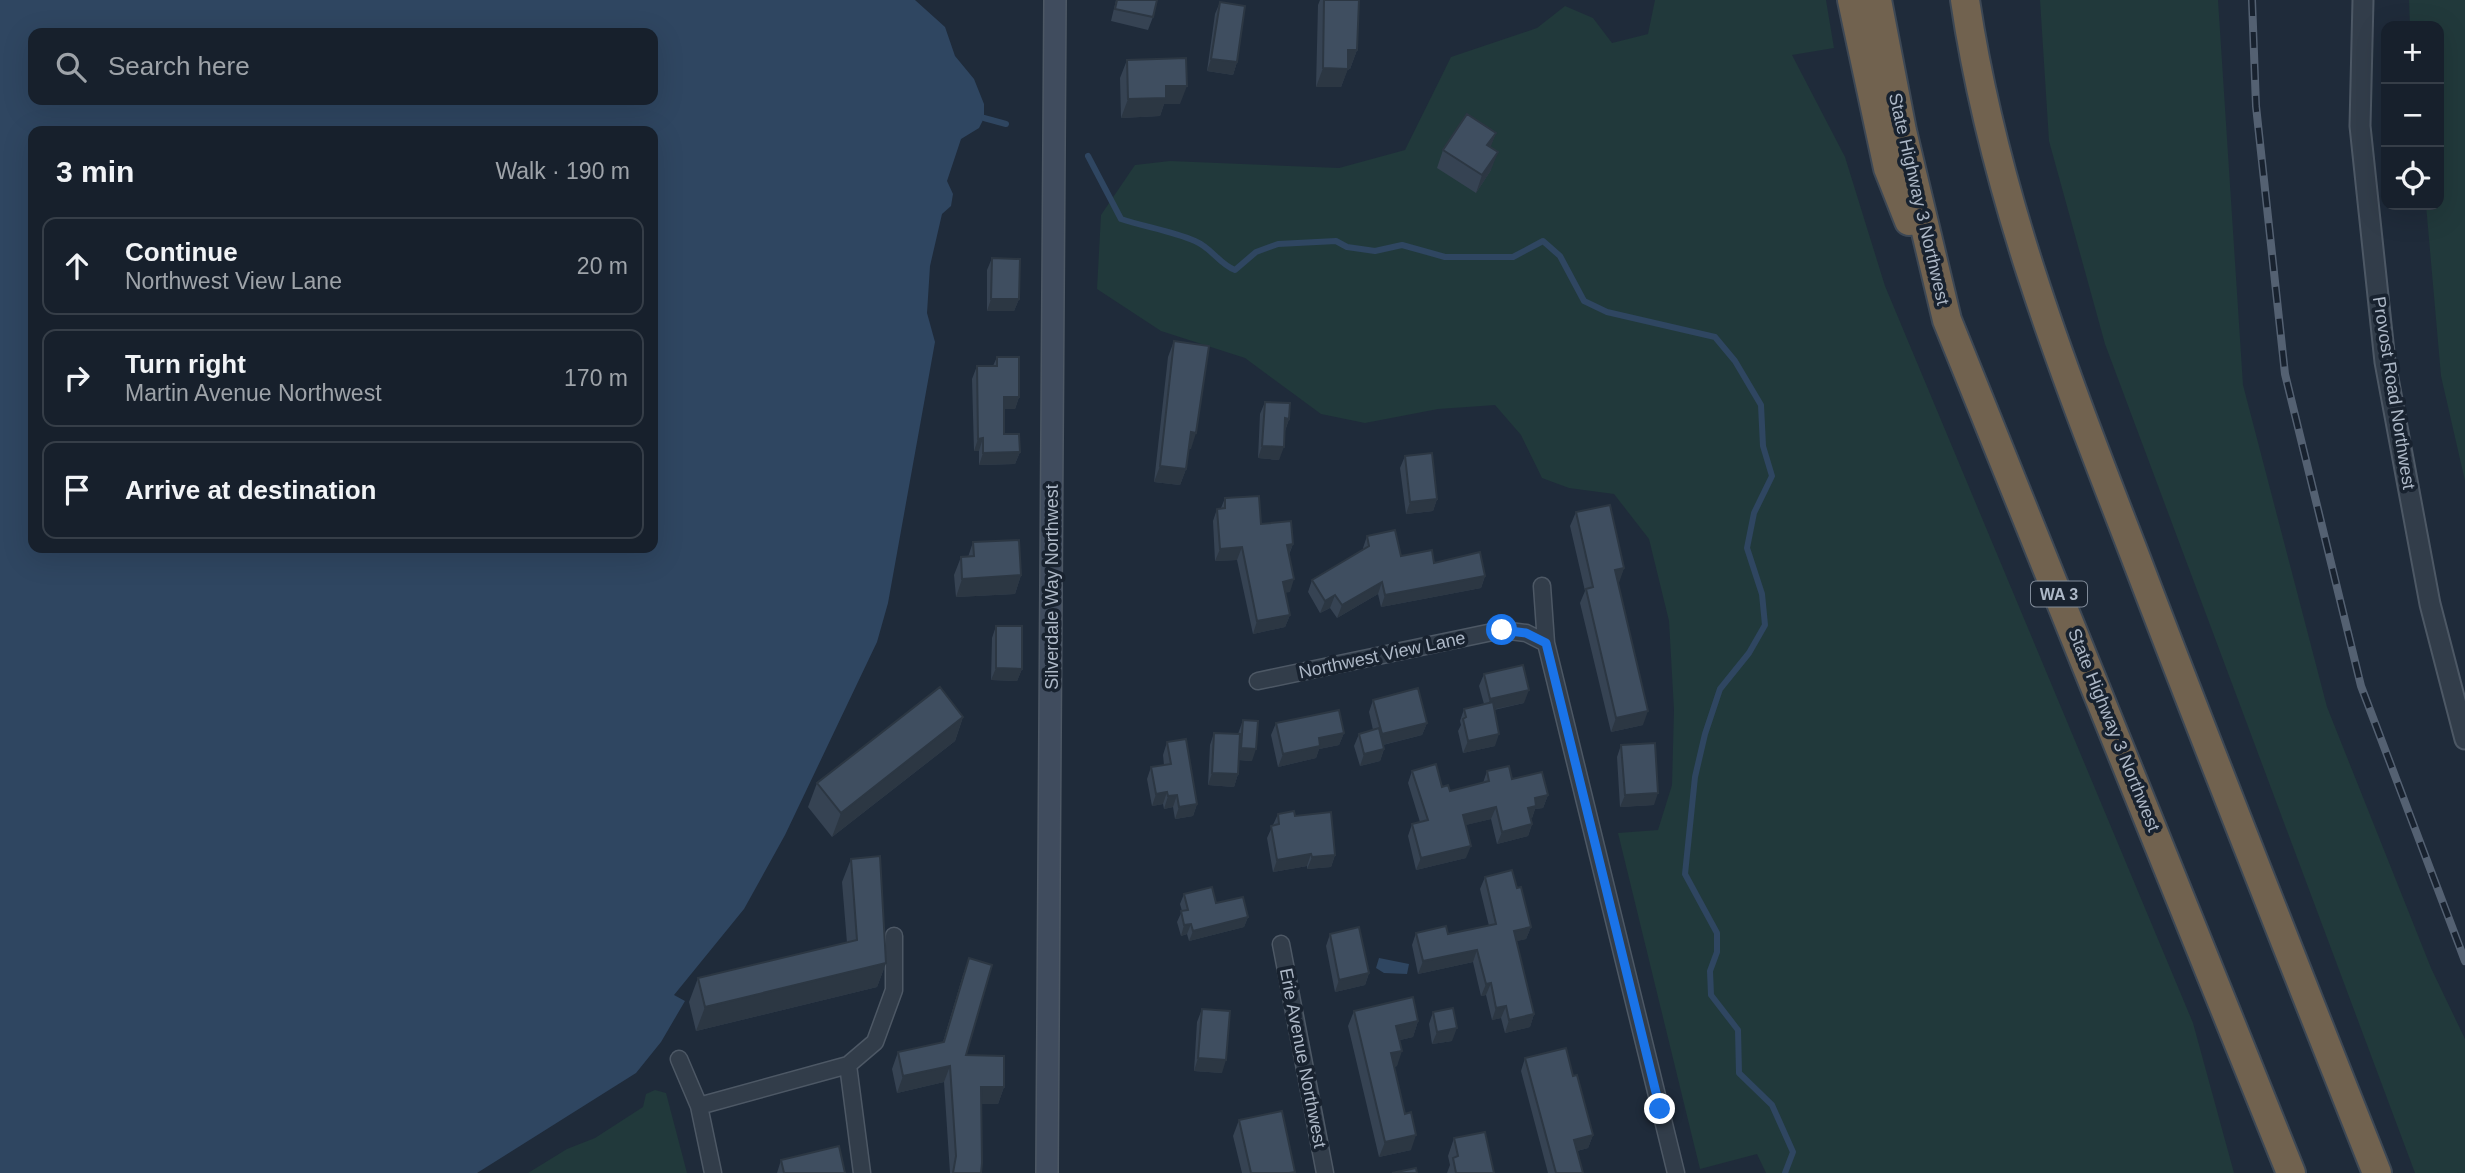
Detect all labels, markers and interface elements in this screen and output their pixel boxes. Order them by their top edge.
map controls [2381,21,2444,210]
button: + [2381,21,2444,84]
search box [28,28,658,105]
icon: search [52,48,90,86]
text: Search here [108,51,250,81]
button: − [2381,84,2444,147]
street label: State Highway 3 Northwest [1885,91,1953,307]
button: locate [2381,147,2444,210]
text: 3 min [56,155,134,188]
text: Walk · 190 m [495,158,630,184]
text: Continue [125,237,238,267]
icon: ahead [58,247,96,285]
text: 20 m [577,253,628,279]
text: Northwest View Lane [125,268,342,294]
street label: Provost Road Northwest [2369,295,2419,491]
text: Turn right [125,349,246,379]
icon: right [58,359,96,397]
text: 170 m [564,365,628,391]
text: Martin Avenue Northwest [125,380,382,406]
icon: arrive [58,471,96,509]
text: Arrive at destination [125,475,376,505]
street label: Silverdale Way Northwest [1042,484,1062,690]
road number: WA 3 [2031,582,2087,607]
route start [1486,614,1517,645]
street label: State Highway 3 Northwest [2064,626,2164,834]
street label: Northwest View Lane [1297,628,1467,682]
street label: Erie Avenue Northwest [1276,966,1330,1150]
route end [1644,1093,1675,1124]

